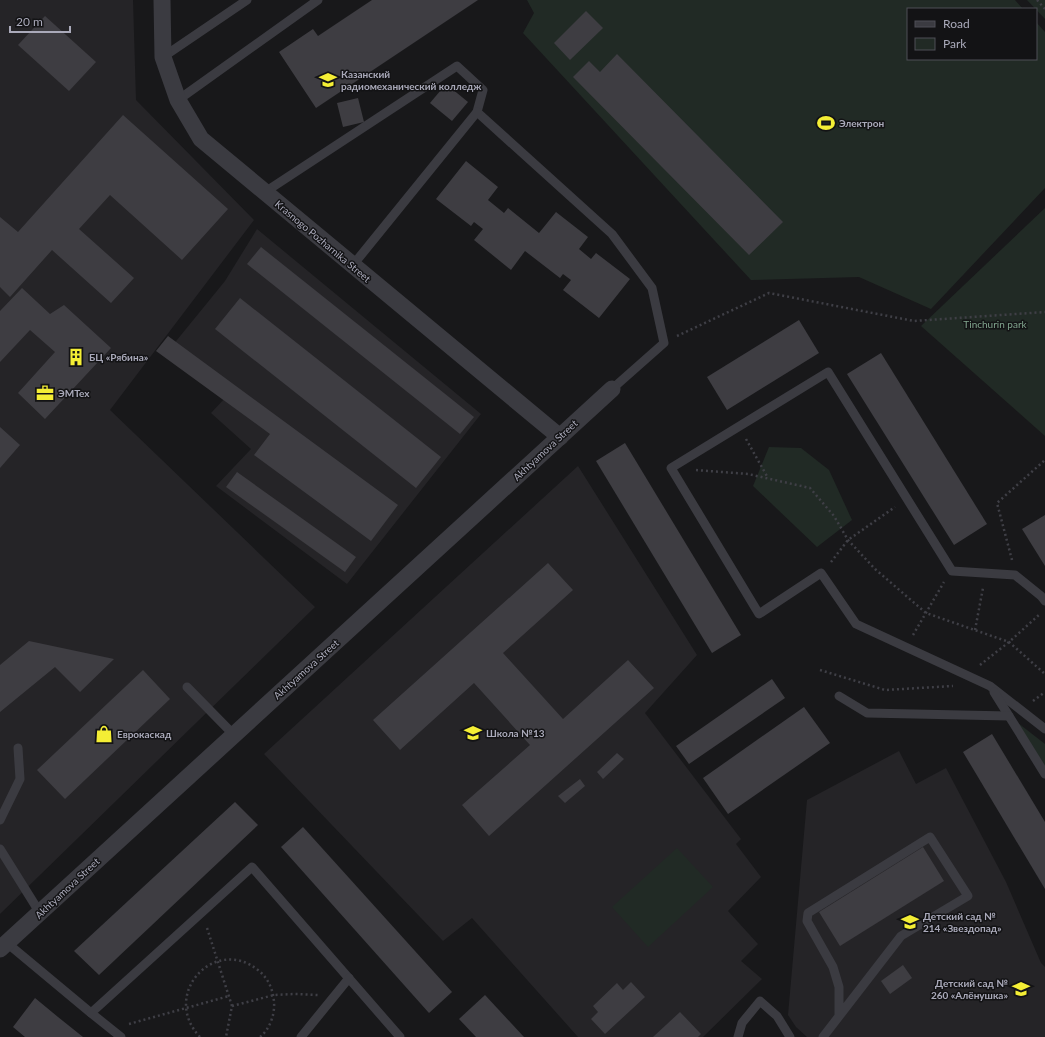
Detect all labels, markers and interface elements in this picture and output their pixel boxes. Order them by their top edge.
scale bar [10,8,70,34]
legend [907,8,1037,60]
text: 20 m [16,14,43,29]
text: Road [943,16,970,31]
text: Park [943,36,967,51]
place label: Казанский радиомеханический колледж [341,68,482,92]
school or university icon: Казанский радиомеханический колледж [318,70,338,90]
sports icon: Электрон [816,113,836,133]
place label: Электрон [839,117,884,129]
street label: Krasnogo Pozharnika Street [273,198,374,285]
park label: Tinchurin park [963,318,1028,330]
building icon: БЦ «Рябина» [66,347,86,367]
place label: БЦ «Рябина» [89,351,149,363]
office icon: ЭМТех [35,383,55,403]
place label: ЭМТех [58,387,90,399]
street label: Akhtyamova Street [510,417,580,483]
street label: Akhtyamova Street [271,636,341,701]
school or university icon: Школа №13 [463,723,483,743]
shop icon: Еврокаскад [94,724,114,744]
place label: Школа №13 [486,727,545,739]
place label: Еврокаскад [117,728,172,740]
street label: Akhtyamova Street [32,855,102,921]
place label: Детский сад № 214 «Звездопад» [923,910,1002,934]
school or university icon: Детский сад № 214 «Звездопад» [900,912,920,932]
place label: Детский сад № 260 «Алёнушка» [931,977,1008,1001]
school or university icon: Детский сад № 260 «Алёнушка» [1011,979,1031,999]

